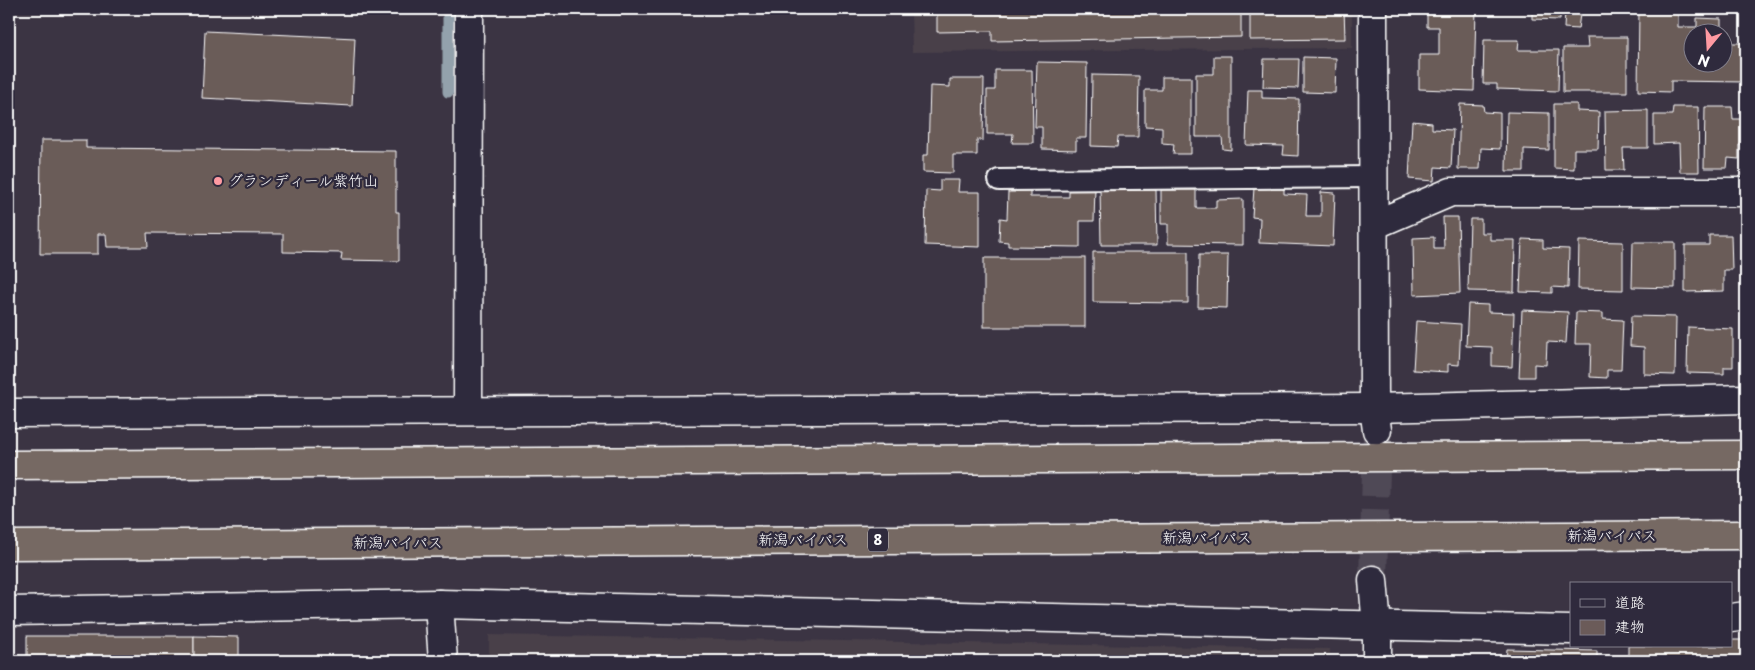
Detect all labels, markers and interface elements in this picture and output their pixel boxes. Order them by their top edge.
north arrow [1682,22,1732,72]
text: N [1695,49,1712,73]
place label: グランディール紫竹山 [228,168,378,191]
marker: グランディール紫竹山 [212,175,224,187]
street label: 新潟バイパス [1567,523,1657,546]
street label: 新潟バイパス [1162,525,1252,548]
street label: 新潟バイパス [758,527,848,550]
road number: 8 [868,528,888,552]
street label: 新潟バイパス [353,530,443,553]
legend [1570,582,1732,648]
text: 道路 [1615,590,1645,613]
text: 建物 [1615,614,1645,637]

